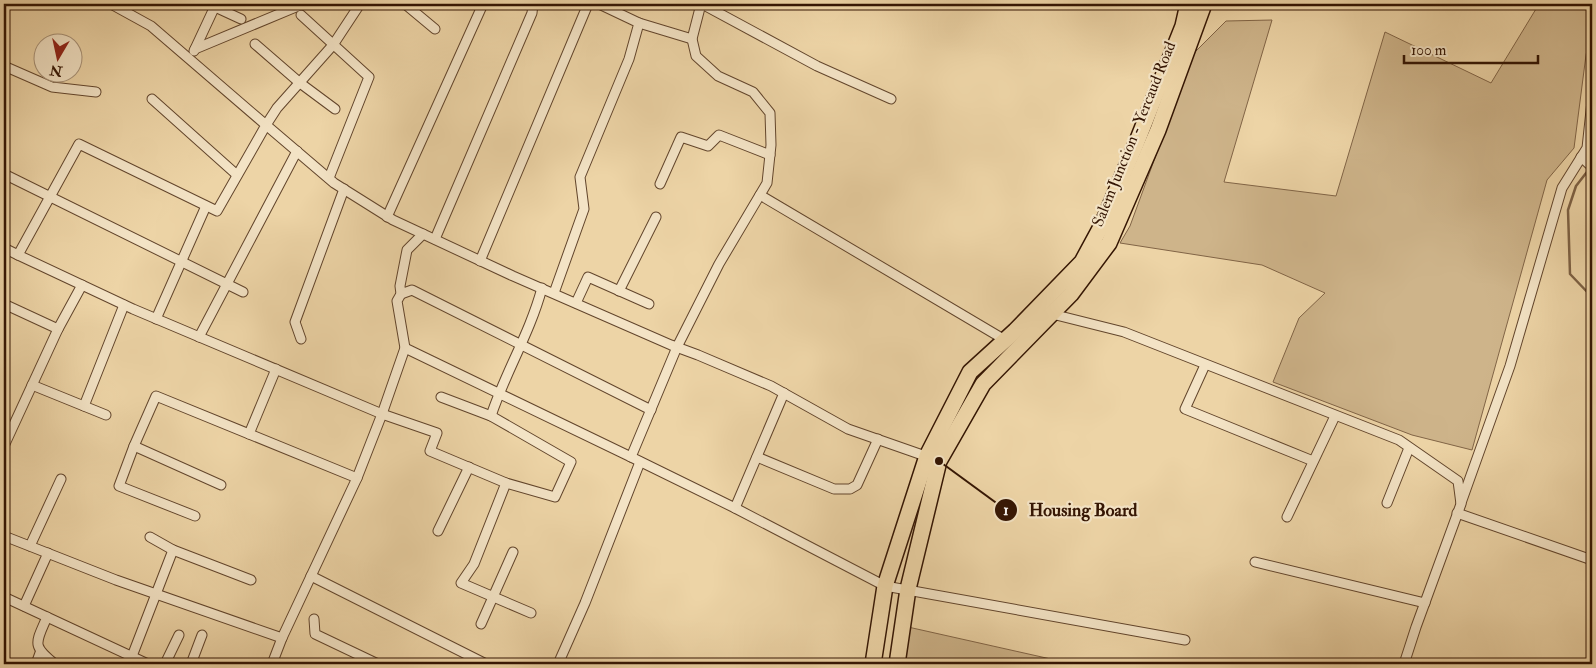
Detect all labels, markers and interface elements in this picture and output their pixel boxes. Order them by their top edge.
north arrow [32,32,82,82]
scale bar [1404,32,1537,64]
street label: Salem Junction - Yercaud Road [1088,38,1181,230]
text: 100 m [1411,41,1447,60]
text: N [48,61,65,80]
callout: Housing Board [993,494,1147,527]
text: Housing Board [1029,499,1137,522]
text: 1 [1003,501,1009,520]

